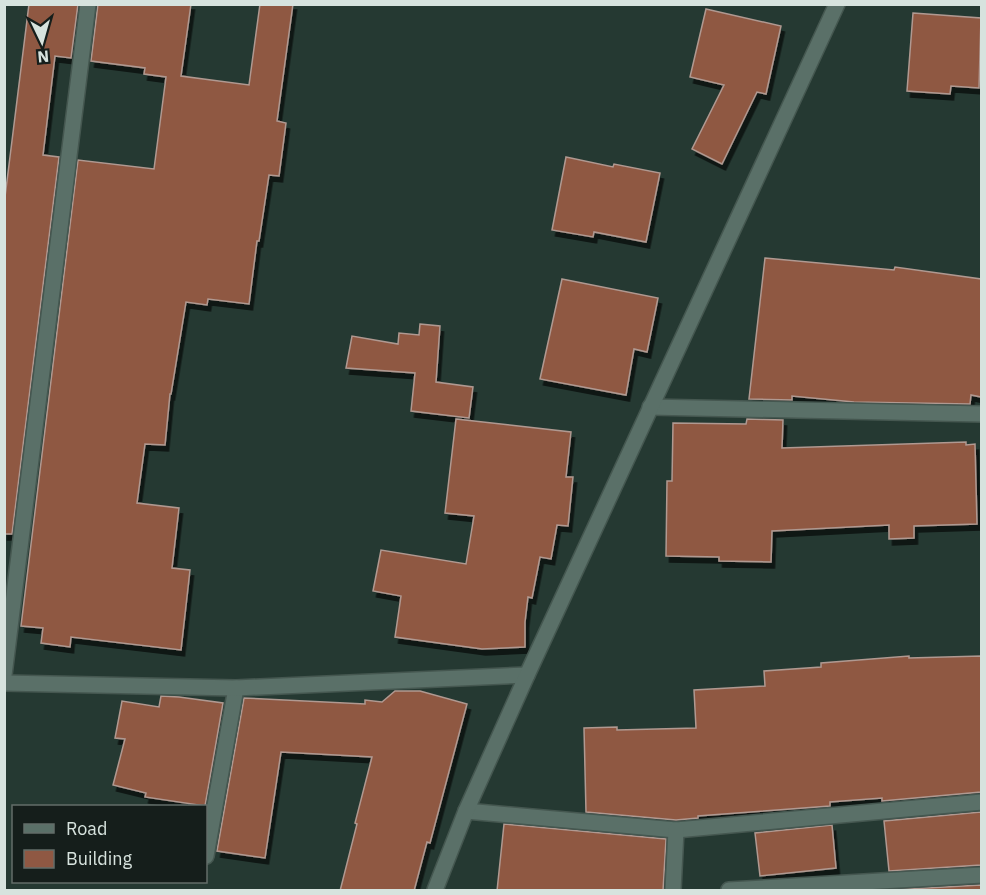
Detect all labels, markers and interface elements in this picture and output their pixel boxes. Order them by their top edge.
north arrow [12,12,72,72]
text: N [37,46,50,67]
legend [12,805,207,883]
text: Road [66,817,107,840]
text: Building [66,847,133,870]

